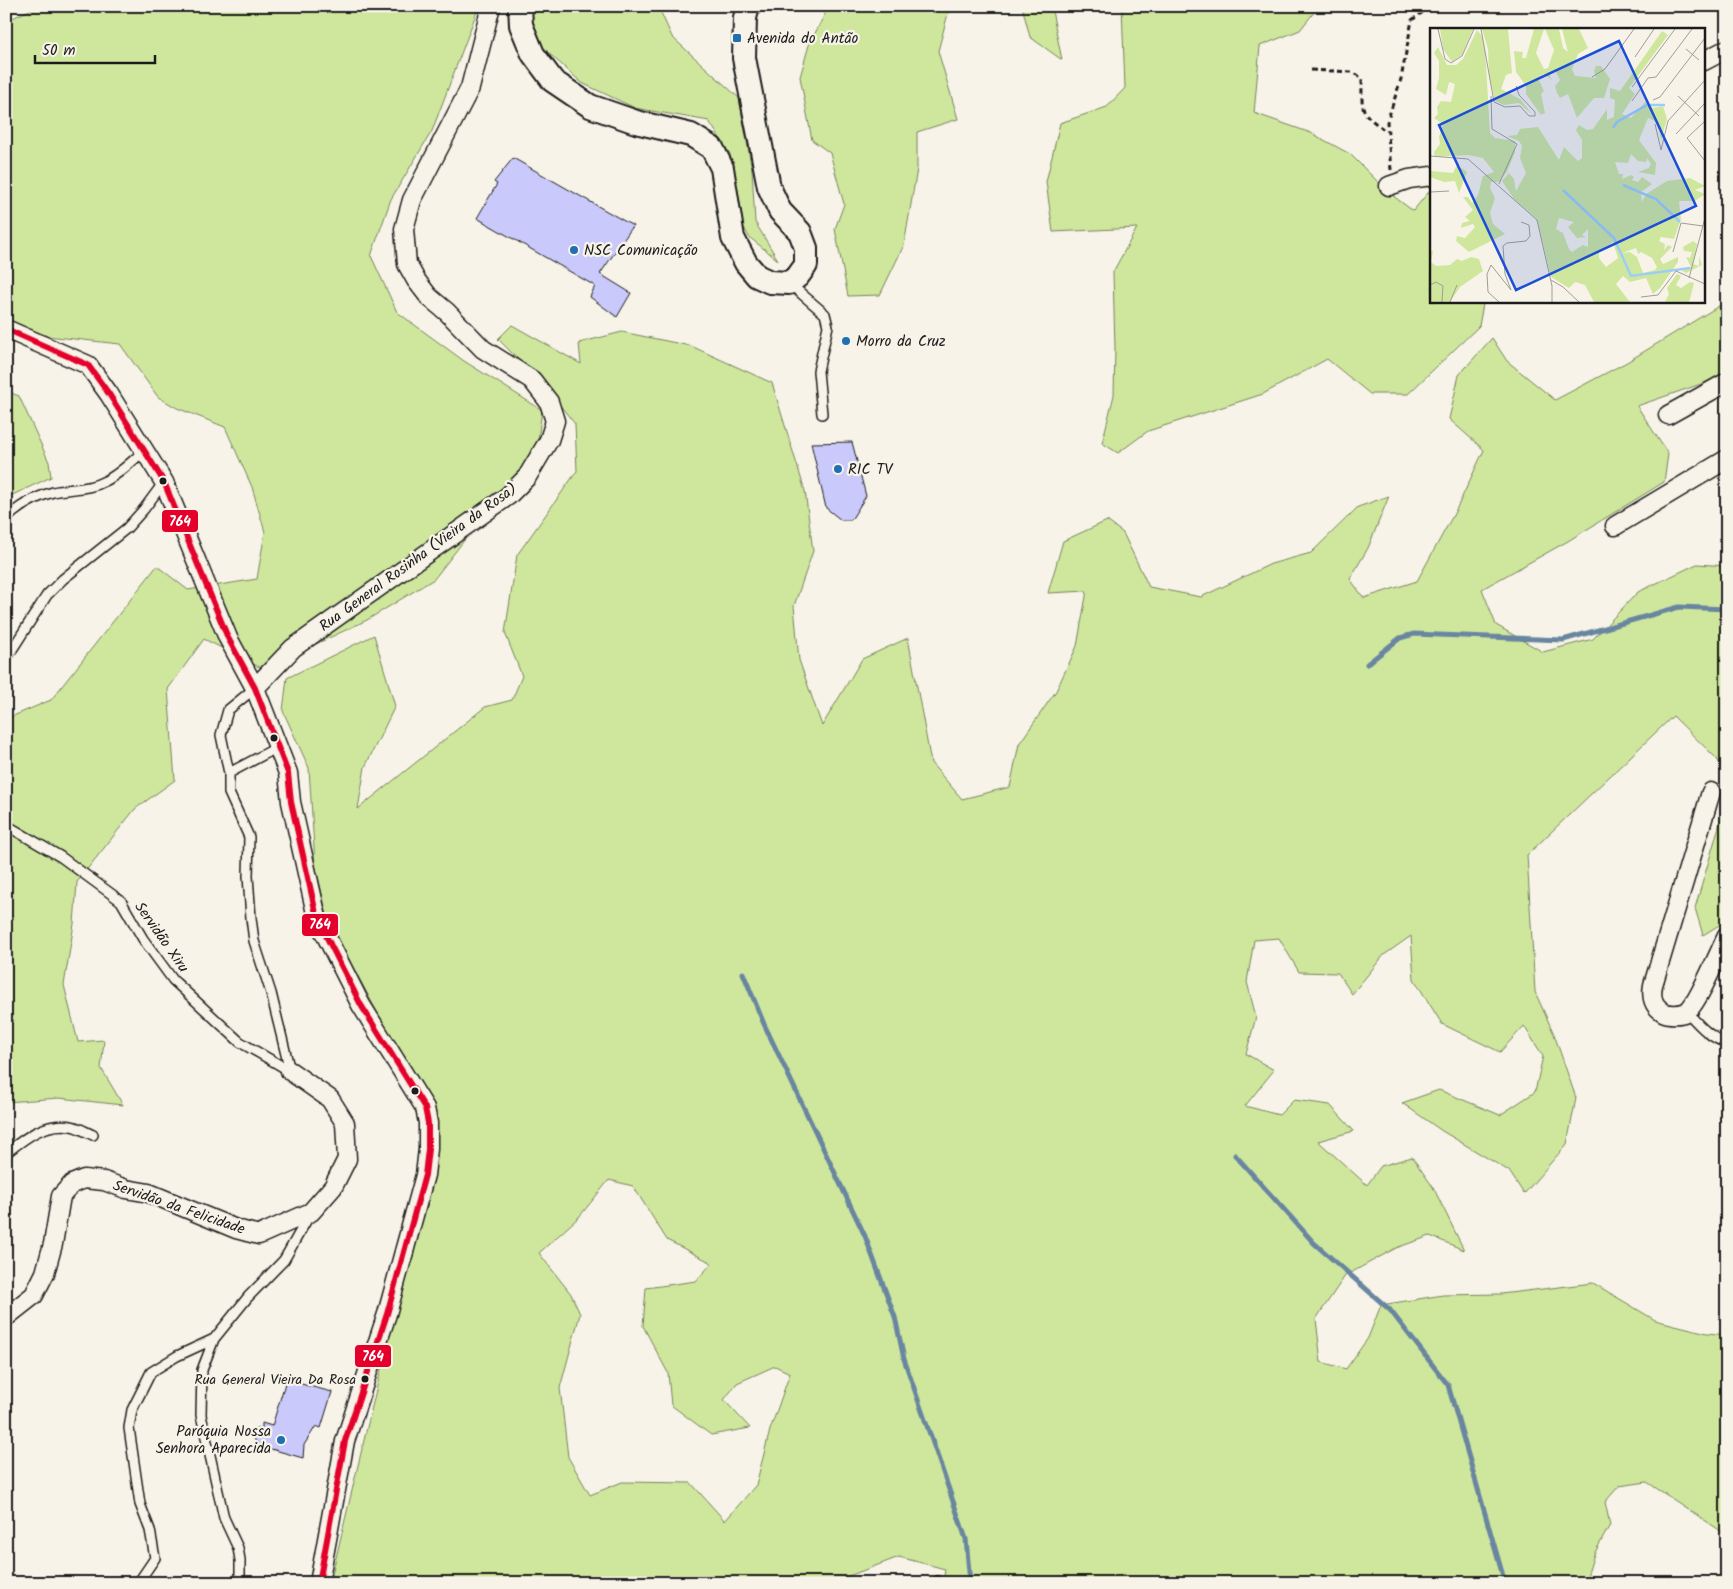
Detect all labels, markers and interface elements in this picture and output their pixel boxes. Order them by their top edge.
place label: Avenida do Antão [747,27,859,51]
inset map [1430,28,1706,302]
scale bar [35,32,155,64]
marker: Avenida do Antão [731,32,743,44]
text: 50 m [42,39,76,63]
place label: NSC Comunicação [584,239,698,263]
marker: NSC Comunicação [568,244,580,256]
place label: Morro da Cruz [856,330,946,354]
marker: Morro da Cruz [840,335,852,347]
place label: RIC TV [848,458,893,482]
marker: RIC TV [832,463,844,475]
unlabelled marker [158,476,168,486]
street label: Rua General Rosinha (Vieira da Rosa) [314,478,523,638]
line badge: 764 [161,509,199,533]
text: 764 [169,511,191,533]
unlabelled marker [269,733,279,743]
street label: Servidão Xiru [128,897,195,978]
line badge: 764 [301,913,339,937]
text: 764 [309,914,331,936]
unlabelled marker [410,1086,420,1096]
street label: Servidão da Felicidade [109,1174,248,1242]
line badge: 764 [354,1344,392,1368]
text: 764 [362,1346,384,1368]
place label: Rua General Vieira Da Rosa [195,1369,356,1391]
marker: Rua General Vieira Da Rosa [360,1374,370,1384]
place label: Paróquia Nossa Senhora Aparecida [156,1420,271,1461]
marker: Paróquia Nossa Senhora Aparecida [275,1434,287,1446]

